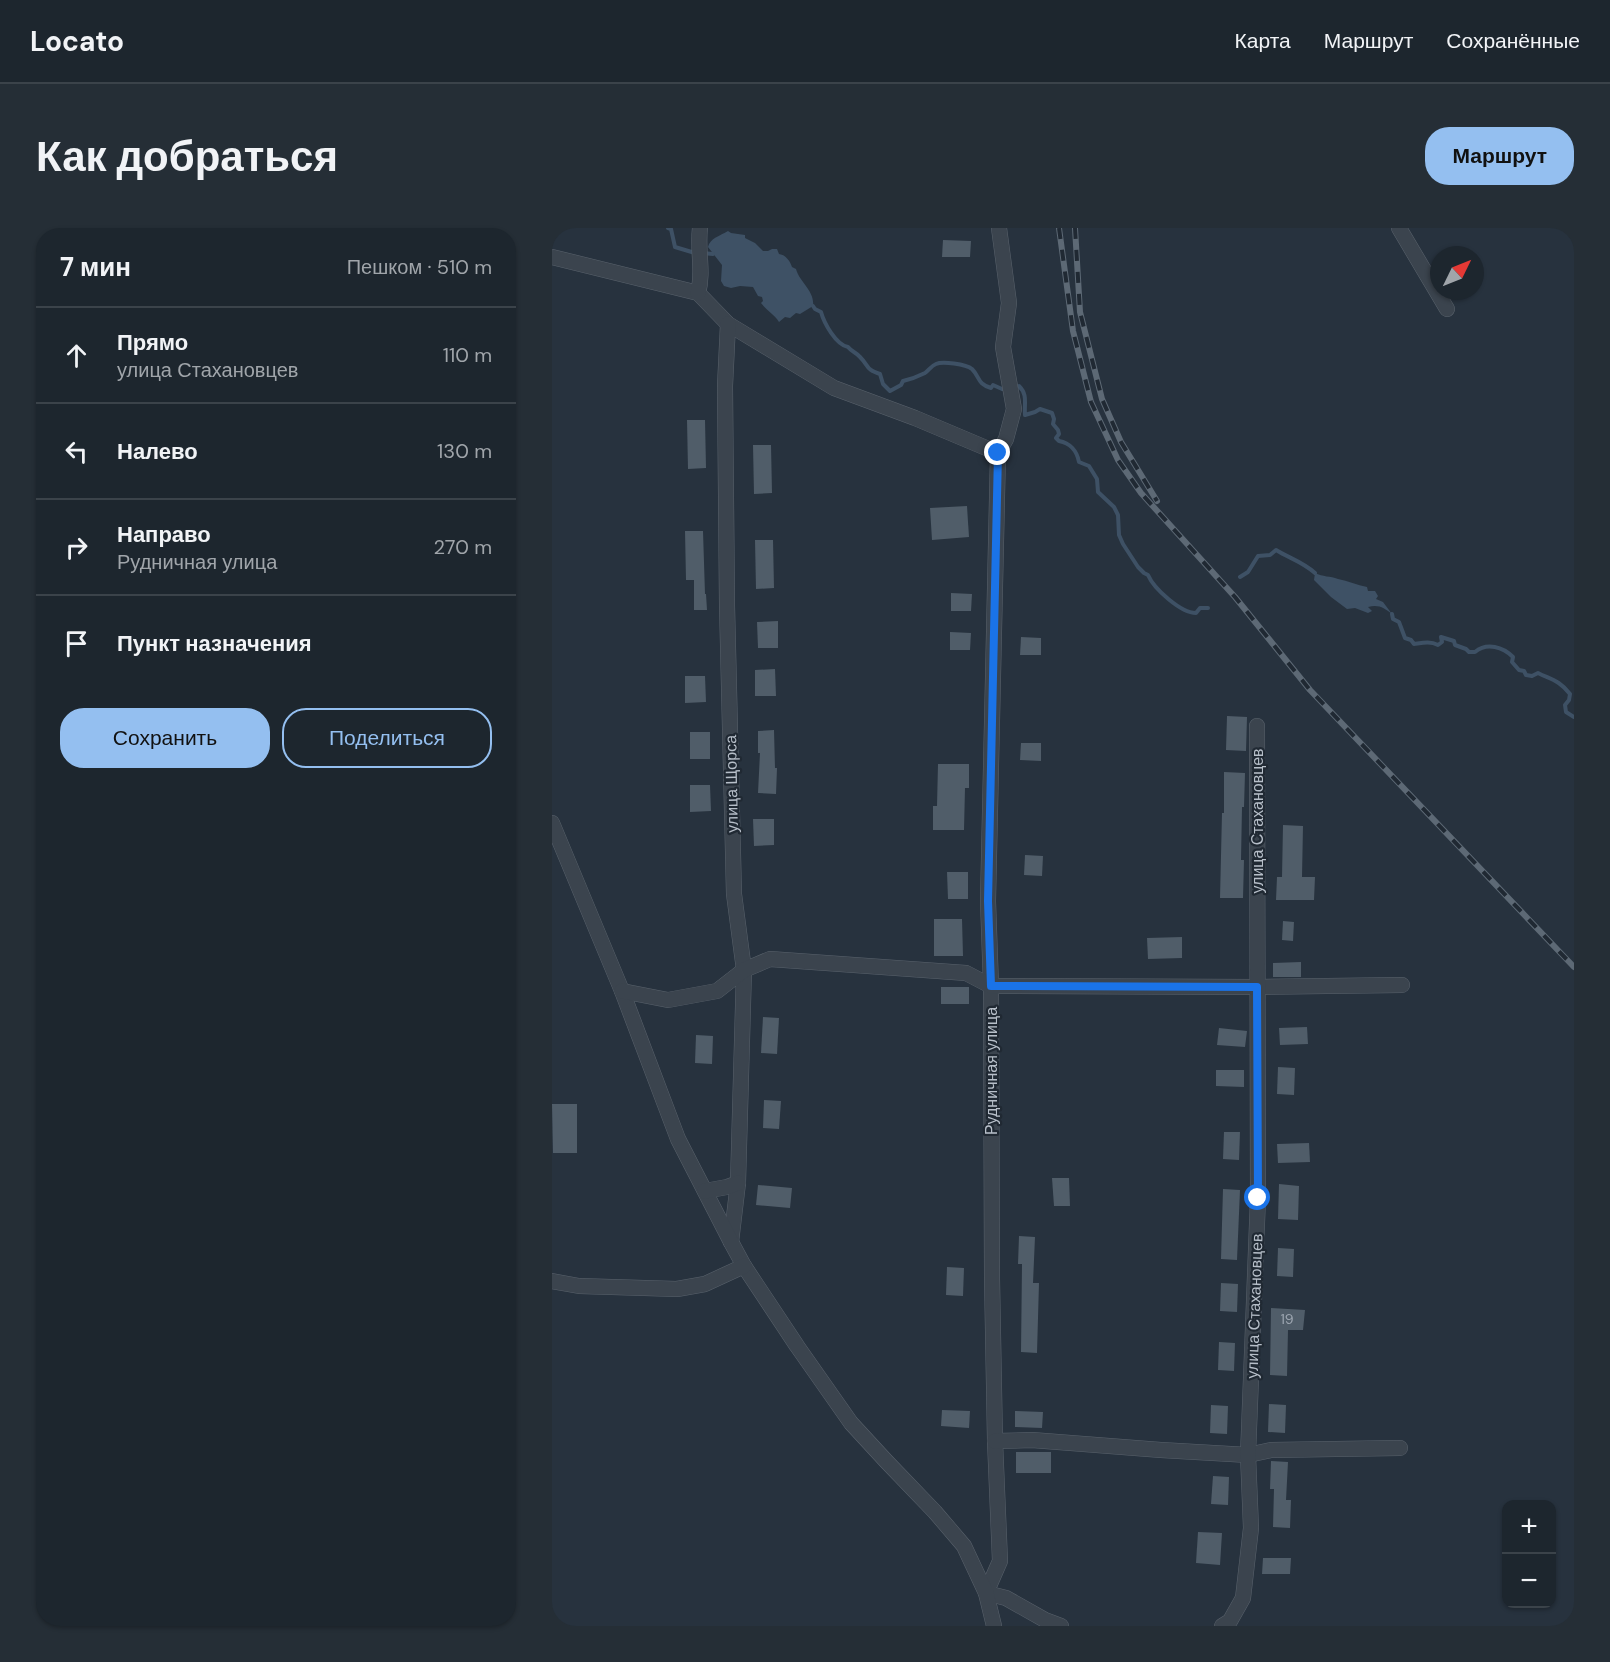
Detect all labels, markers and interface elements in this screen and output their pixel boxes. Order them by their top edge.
text: Locato [30,23,124,60]
text: Карта [1235,27,1291,55]
text: Маршрут [1324,27,1413,55]
text: Сохранённые [1446,27,1580,55]
button: Маршрут [1425,127,1574,185]
text: Как добраться [36,129,338,184]
north arrow [1430,246,1484,300]
text: 7 мин [60,250,131,284]
text: Пешком · 510 m [347,254,492,280]
text: Прямо [117,328,188,357]
icon: ahead [60,339,93,372]
text: 110 m [443,342,492,368]
text: улица Стахановцев [117,357,298,383]
icon: left [60,435,93,468]
text: Налево [117,437,198,466]
text: 130 m [437,438,492,464]
route end [984,439,1010,465]
text: Направо [117,520,211,549]
icon: right [60,531,93,564]
text: 270 m [434,534,492,560]
text: Рудничная улица [117,549,277,575]
icon: arrive [60,627,93,660]
text: Пункт назначения [117,629,312,658]
button: Сохранить [60,708,270,768]
button: Поделиться [282,708,492,768]
street label: улица Щорса [720,735,743,833]
street label: улица Стахановцев [1247,748,1268,894]
street label: Рудничная улица [981,1007,1002,1135]
route start [1244,1184,1270,1210]
street label: улица Стахановцев [1241,1233,1268,1379]
house number: 19 [1280,1310,1294,1328]
map controls [1502,1500,1556,1608]
button: + [1502,1500,1556,1554]
button: − [1502,1554,1556,1608]

